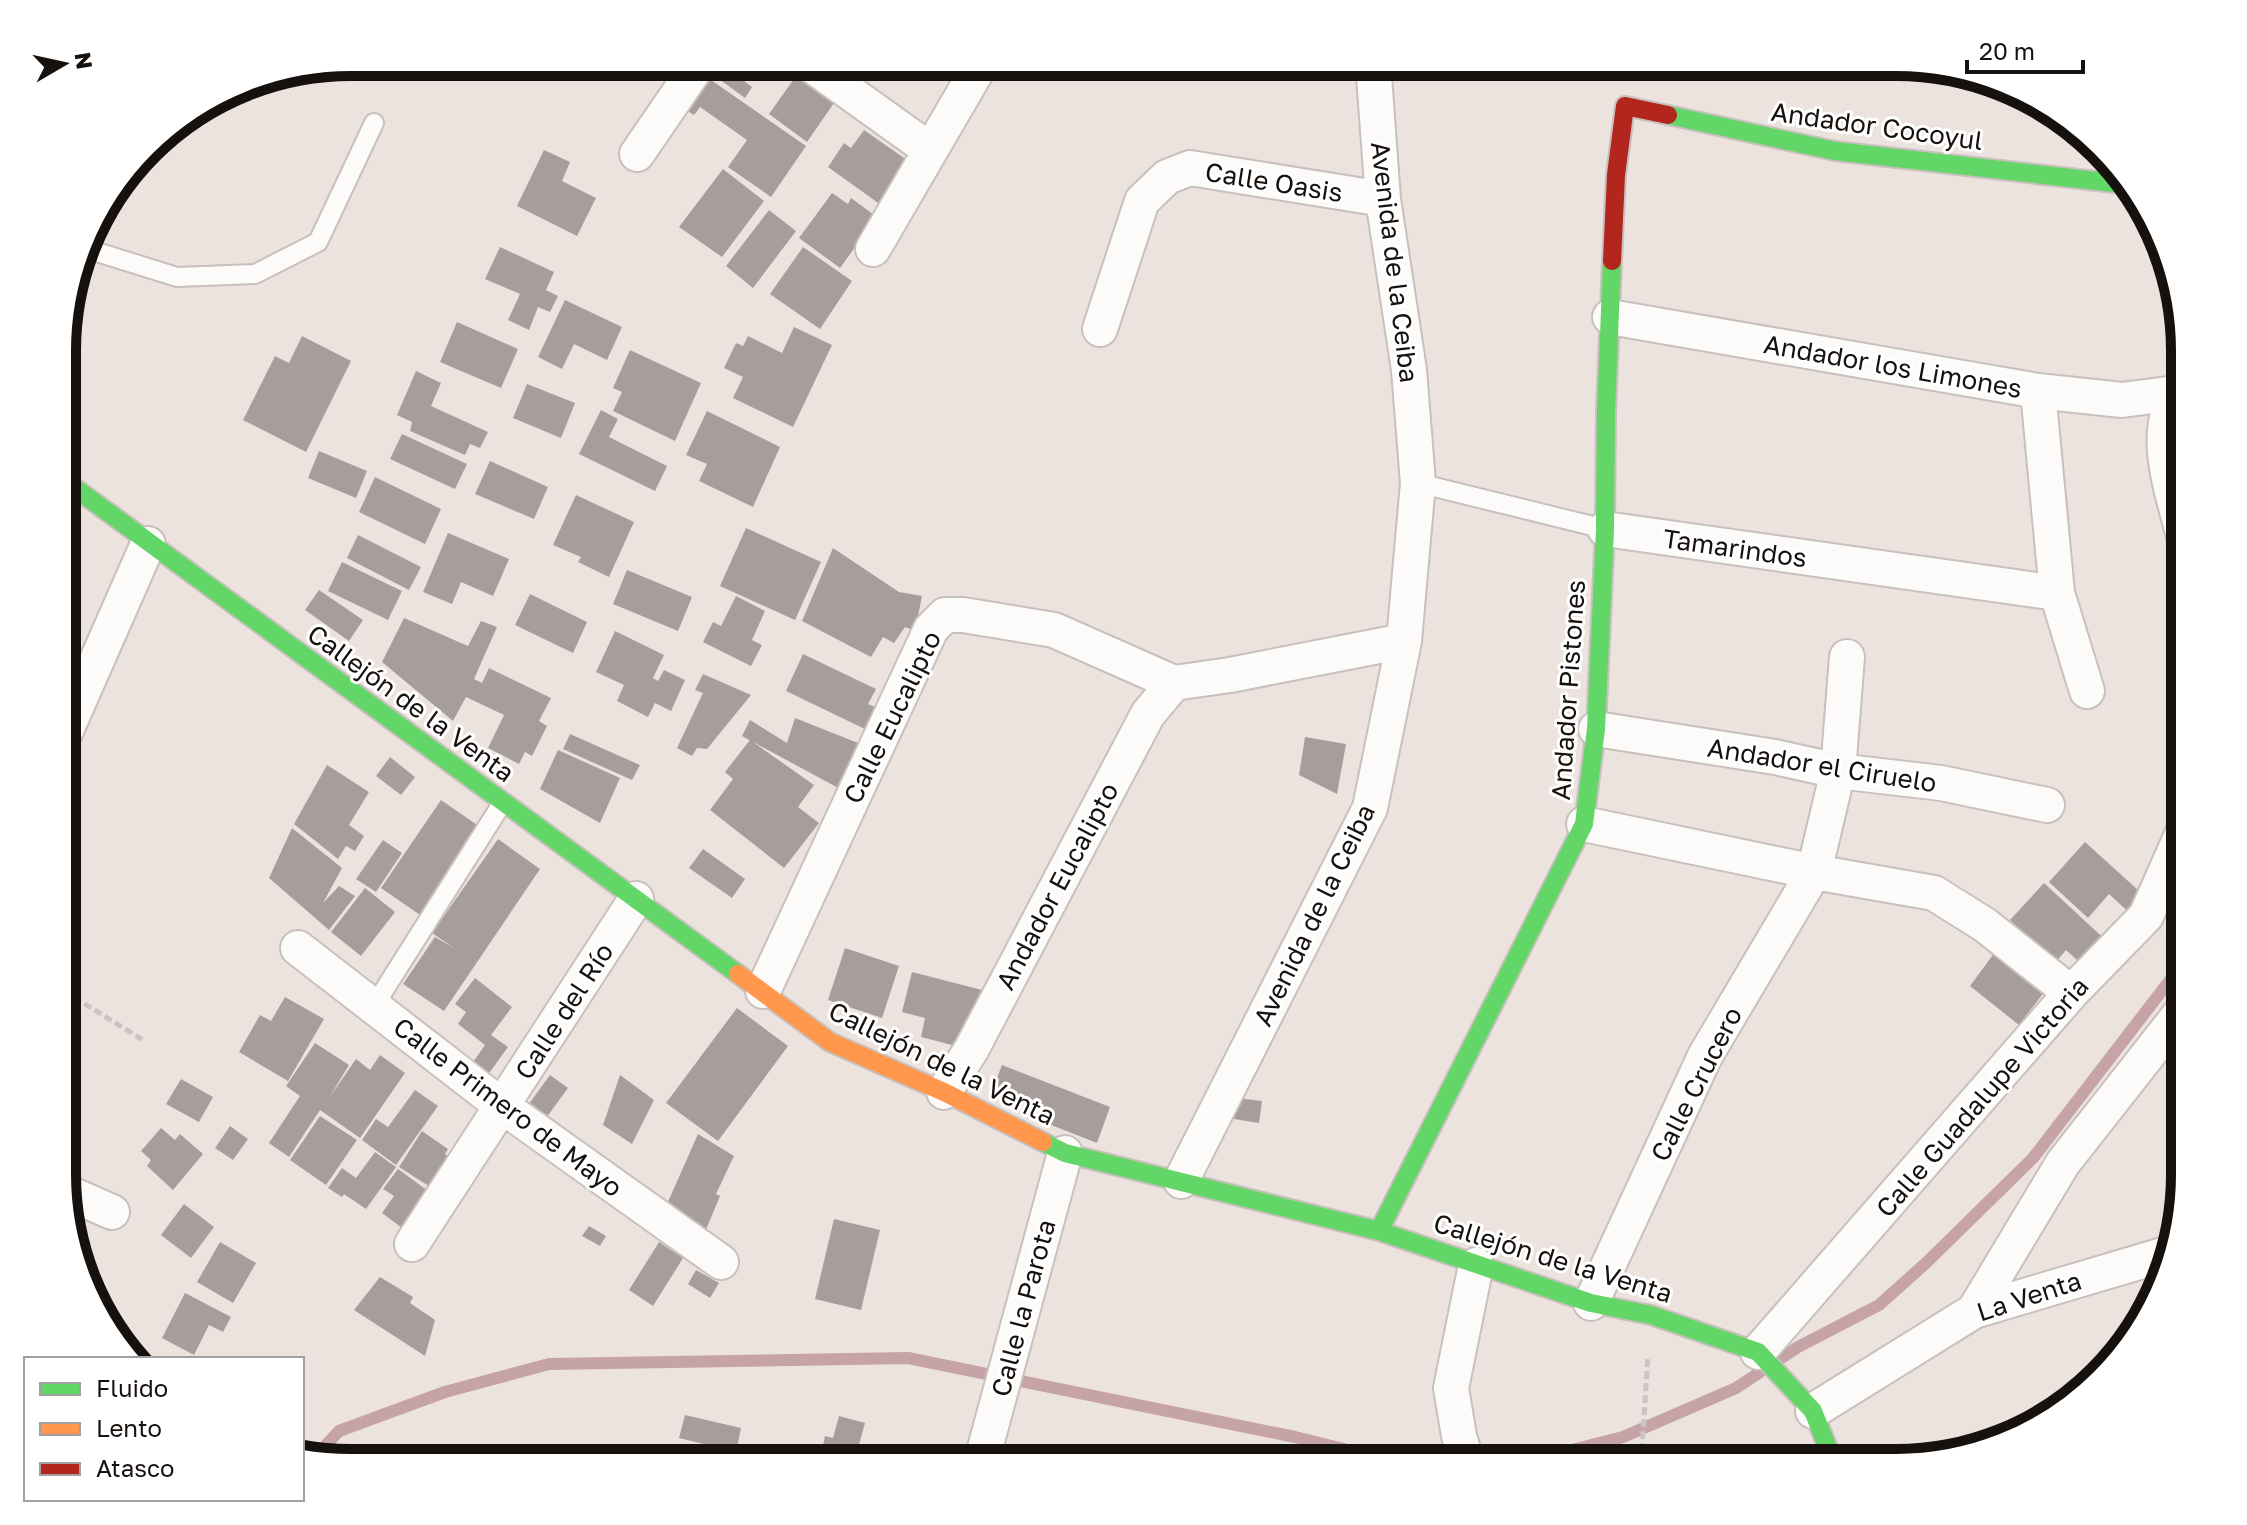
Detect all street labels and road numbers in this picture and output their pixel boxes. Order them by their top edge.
street label: Andador Cocoyul [1769,96,1985,156]
street label: Avenida de la Ceiba [1365,140,1425,384]
street label: Calle Oasis [1203,156,1345,208]
street label: Andador los Limones [1762,328,2024,404]
street label: Tamarindos [1661,523,1809,573]
street label: Andador Pistones [1545,579,1591,801]
street label: Callejón de la Venta [302,618,520,788]
street label: Calle Eucalipto [837,626,947,808]
street label: Andador el Ciruelo [1705,732,1939,798]
street label: Andador Eucalipto [989,777,1125,995]
street label: Avenida de la Ceiba [1247,799,1381,1031]
street label: Calle del Río [508,937,620,1085]
street label: Calle Guadalupe Victoria [1869,971,2095,1223]
street label: Callejón de la Venta [824,995,1060,1131]
street label: Calle Crucero [1644,1002,1748,1166]
street label: Calle Primero de Mayo [388,1011,628,1203]
street label: Callejón de la Venta [1430,1207,1676,1309]
street label: Calle la Parota [984,1216,1062,1400]
street label: La Venta [1973,1265,2085,1327]

